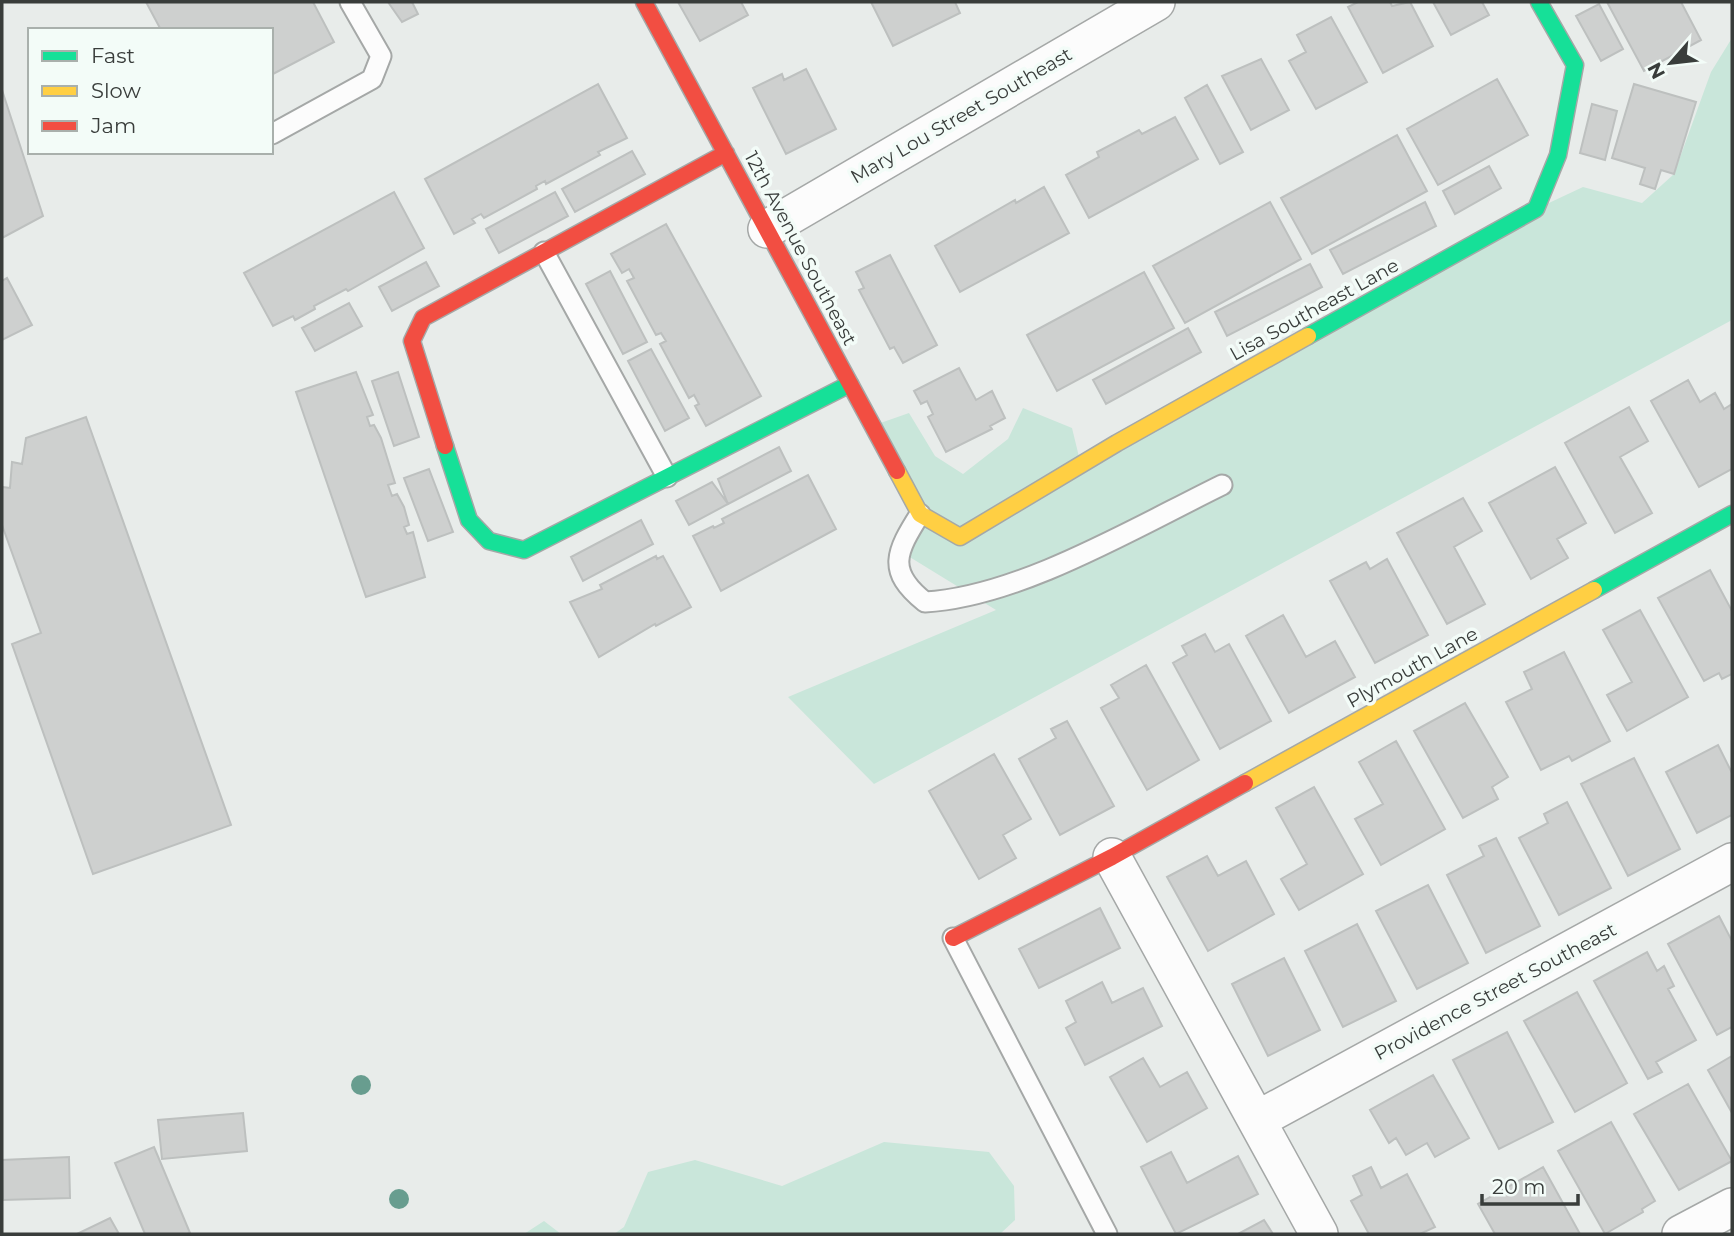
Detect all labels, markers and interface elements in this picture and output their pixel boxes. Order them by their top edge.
legend [28,28,273,154]
north arrow [1636,28,1706,98]
street label: Mary Lou Street Southeast [847,42,1076,188]
text: Fast [91,43,135,68]
text: N [1643,59,1670,83]
text: Slow [91,78,141,103]
text: Jam [90,113,136,138]
street label: 12th Avenue Southeast [740,147,862,349]
street label: Lisa Southeast Lane [1226,253,1403,365]
street label: Plymouth Lane [1343,622,1482,713]
street label: Providence Street Southeast [1370,918,1620,1065]
scale bar [1482,1162,1578,1206]
text: 20 m [1492,1174,1546,1199]

